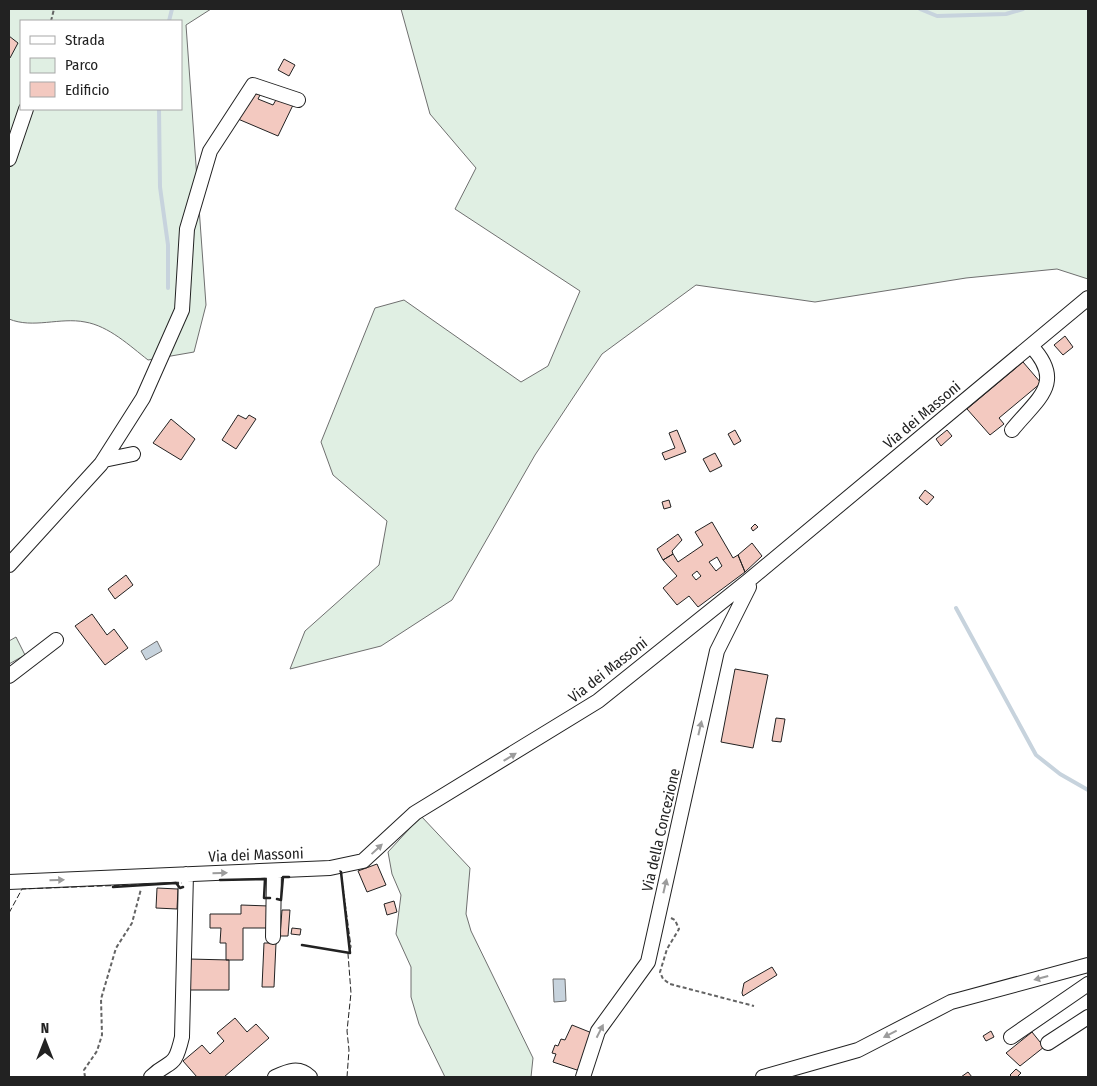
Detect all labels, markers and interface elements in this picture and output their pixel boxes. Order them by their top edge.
legend [20,20,182,110]
text: Strada [65,31,105,49]
text: Parco [65,56,98,74]
text: Edificio [65,81,110,99]
street label: Via dei Massoni [880,378,964,452]
street label: Via dei Massoni [565,634,651,706]
one-way arrow [696,720,704,735]
one-way arrow [503,752,516,761]
street label: Via della Concezione [638,767,684,893]
one-way arrow [370,843,382,855]
street label: Via dei Massoni [208,844,304,866]
one-way arrow [212,869,228,877]
one-way arrow [50,876,66,884]
one-way arrow [661,879,669,894]
one-way arrow [1034,974,1049,982]
north arrow [20,1016,70,1066]
text: N [41,1020,49,1037]
one-way arrow [595,1024,604,1039]
one-way arrow [882,1030,897,1038]

